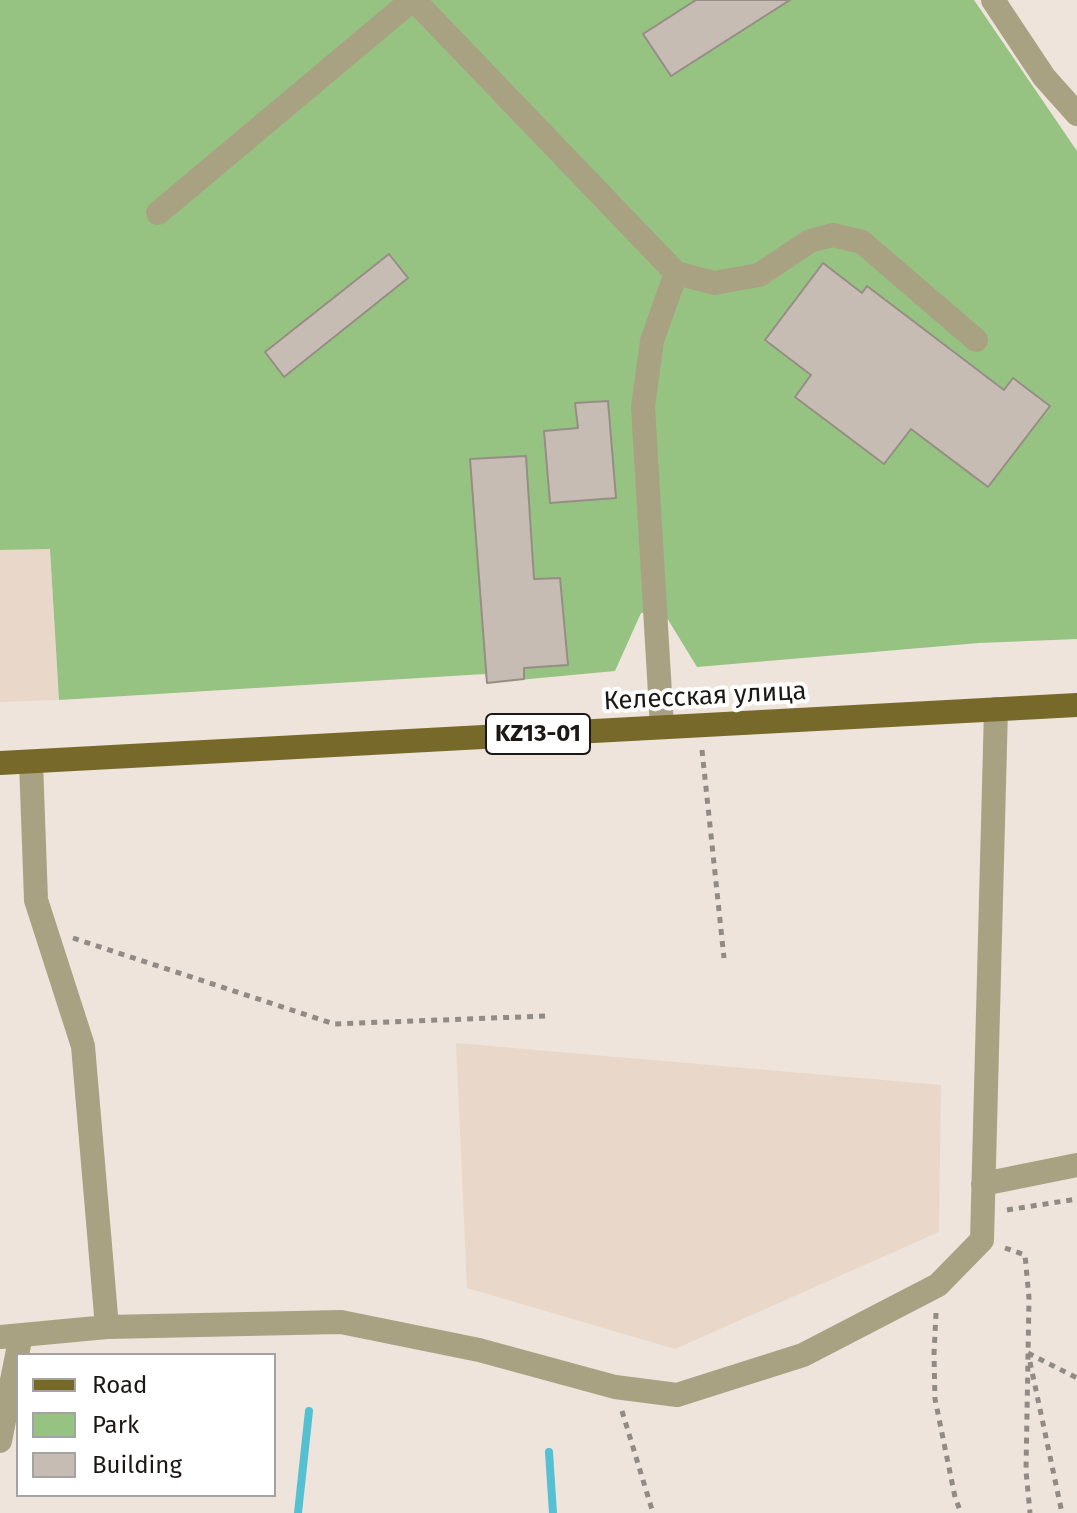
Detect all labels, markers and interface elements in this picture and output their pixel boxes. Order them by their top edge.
street label: Келесская улица [603,676,807,718]
road number: KZ13-01 [486,714,590,754]
legend [16,1353,276,1497]
text: Road [92,1371,147,1399]
text: Park [92,1411,139,1439]
text: Building [92,1451,182,1479]

